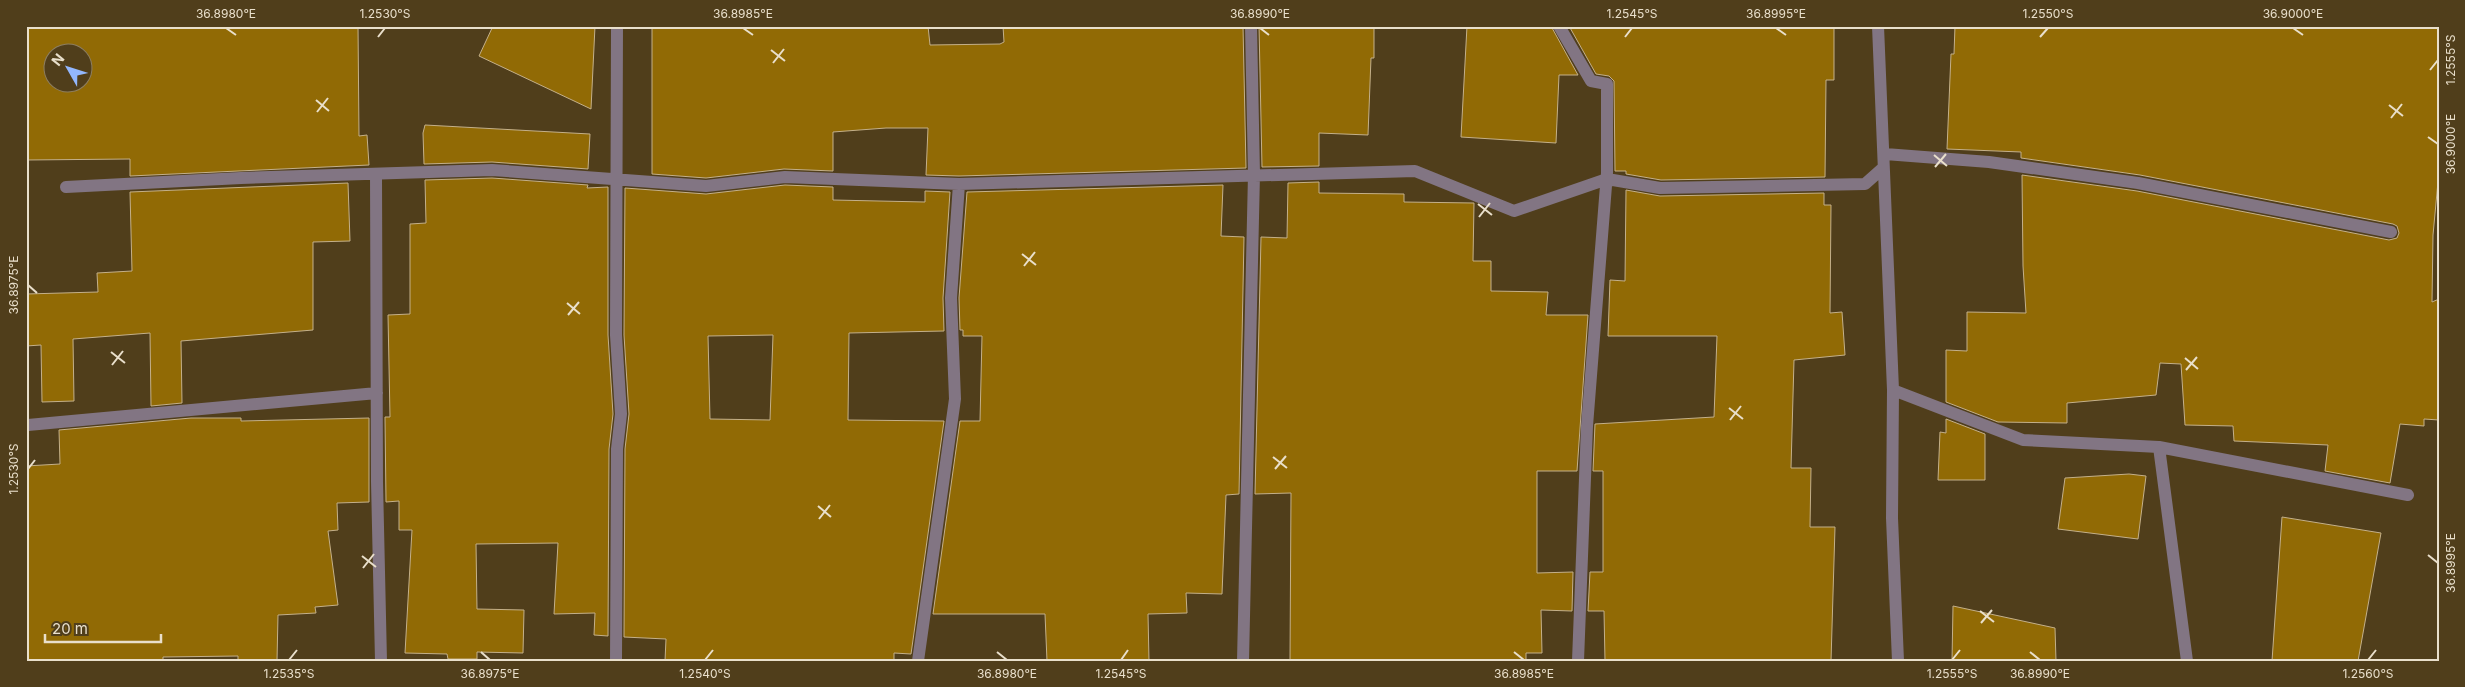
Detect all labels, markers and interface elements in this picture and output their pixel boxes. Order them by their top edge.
text: 36.8980°E [196,6,256,21]
text: 1.2530°S [359,6,411,21]
text: 36.8985°E [713,6,773,21]
text: 36.8990°E [1230,6,1290,21]
text: 1.2545°S [1606,6,1658,21]
text: 36.8995°E [1746,6,1806,21]
text: 1.2550°S [2023,6,2074,21]
text: 36.9000°E [2263,6,2323,21]
text: 1.2555°S [2443,34,2458,85]
north arrow [42,42,92,92]
text: N [48,50,67,69]
text: 36.9000°E [2443,114,2458,174]
text: 36.8975°E [6,256,21,314]
text: 1.2530°S [6,443,21,495]
text: 36.8995°E [2443,533,2458,593]
scale bar [45,612,161,644]
text: 20 m [52,619,88,638]
text: 1.2535°S [264,666,315,681]
text: 36.8975°E [461,666,519,681]
text: 1.2540°S [679,666,731,681]
text: 36.8980°E [977,666,1037,681]
text: 1.2545°S [1095,666,1147,681]
text: 36.8985°E [1494,666,1554,681]
text: 1.2555°S [1927,666,1978,681]
text: 36.8990°E [2010,666,2070,681]
text: 1.2560°S [2342,666,2394,681]

